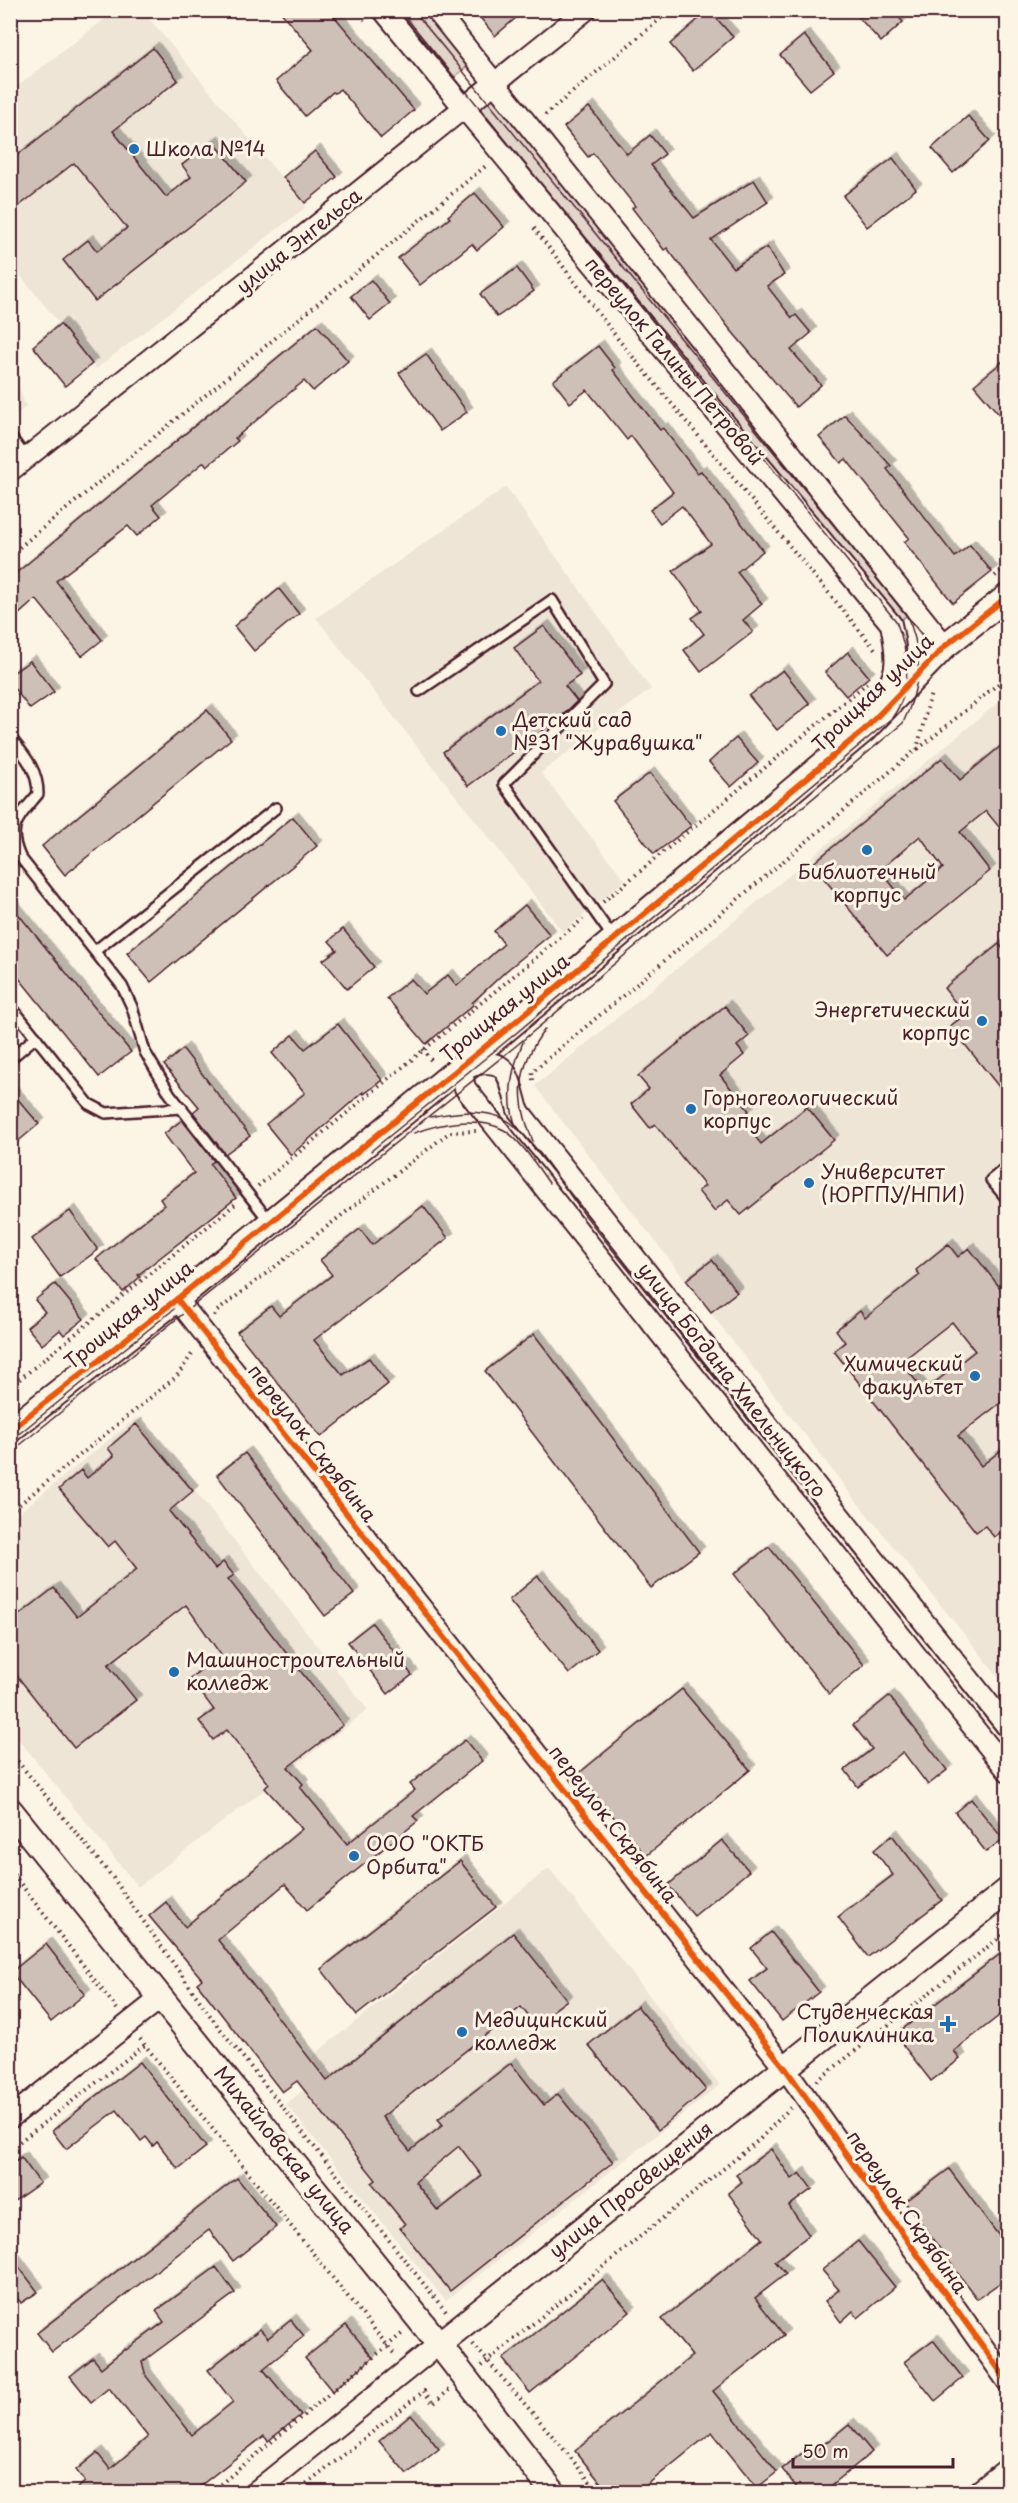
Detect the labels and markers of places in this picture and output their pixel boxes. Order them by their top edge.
place label: Школа №14 [146,133,266,163]
marker: Школа №14 [127,142,141,156]
place label: Детский сад №31 "Журавушка" [512,704,703,757]
marker: Детский сад №31 "Журавушка" [494,724,508,738]
marker: Библиотечный корпус [860,843,874,857]
place label: Библиотечный корпус [797,856,937,909]
place label: Энергетический корпус [814,994,970,1047]
marker: Энергетический корпус [975,1014,989,1028]
place label: Горногеологический корпус [703,1082,898,1135]
marker: Горногеологический корпус [684,1102,698,1116]
place label: Университет (ЮРГПУ/НПИ) [821,1156,965,1209]
marker: Университет (ЮРГПУ/НПИ) [802,1176,816,1190]
place label: Химический факультет [844,1348,963,1401]
marker: Химический факультет [968,1369,982,1383]
place label: Машиностроительный колледж [186,1644,405,1697]
marker: Машиностроительный колледж [167,1665,181,1679]
place label: ООО "ОКТБ Орбита" [366,1828,484,1881]
marker: ООО "ОКТБ Орбита" [347,1849,361,1863]
place label: Студенческая Поликлиника [797,1996,934,2049]
place label: Медицинский колледж [474,2004,608,2057]
marker: Студенческая Поликлиника [939,2015,957,2033]
marker: Медицинский колледж [455,2025,469,2039]

